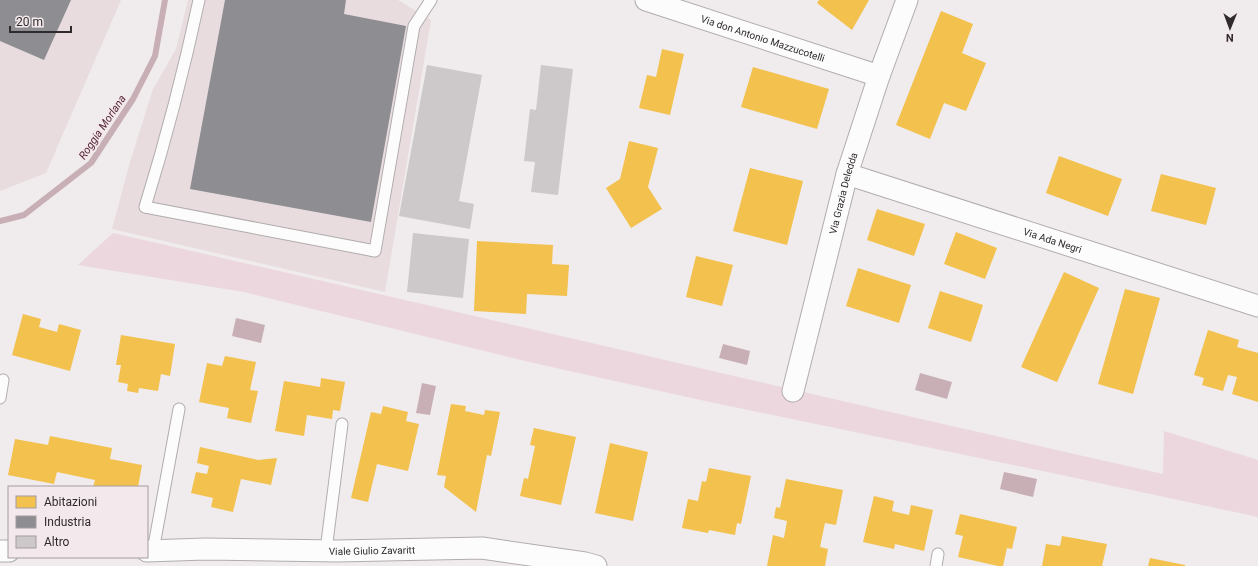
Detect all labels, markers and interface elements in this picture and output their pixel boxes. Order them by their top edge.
scale bar [10,8,71,34]
north arrow [1210,8,1250,48]
street label: Via don Antonio Mazzucotelli [699,13,826,64]
text: 20 m [16,15,43,29]
text: N [1226,31,1234,44]
water label: Roggia Morlana [76,92,129,162]
street label: Via Grazia Deledda [827,151,860,235]
street label: Via Ada Negri [1022,226,1083,255]
legend [8,486,148,558]
text: Abitazioni [44,495,97,509]
text: Industria [44,515,91,529]
text: Altro [44,535,70,549]
street label: Viale Giulio Zavaritt [329,544,415,557]

